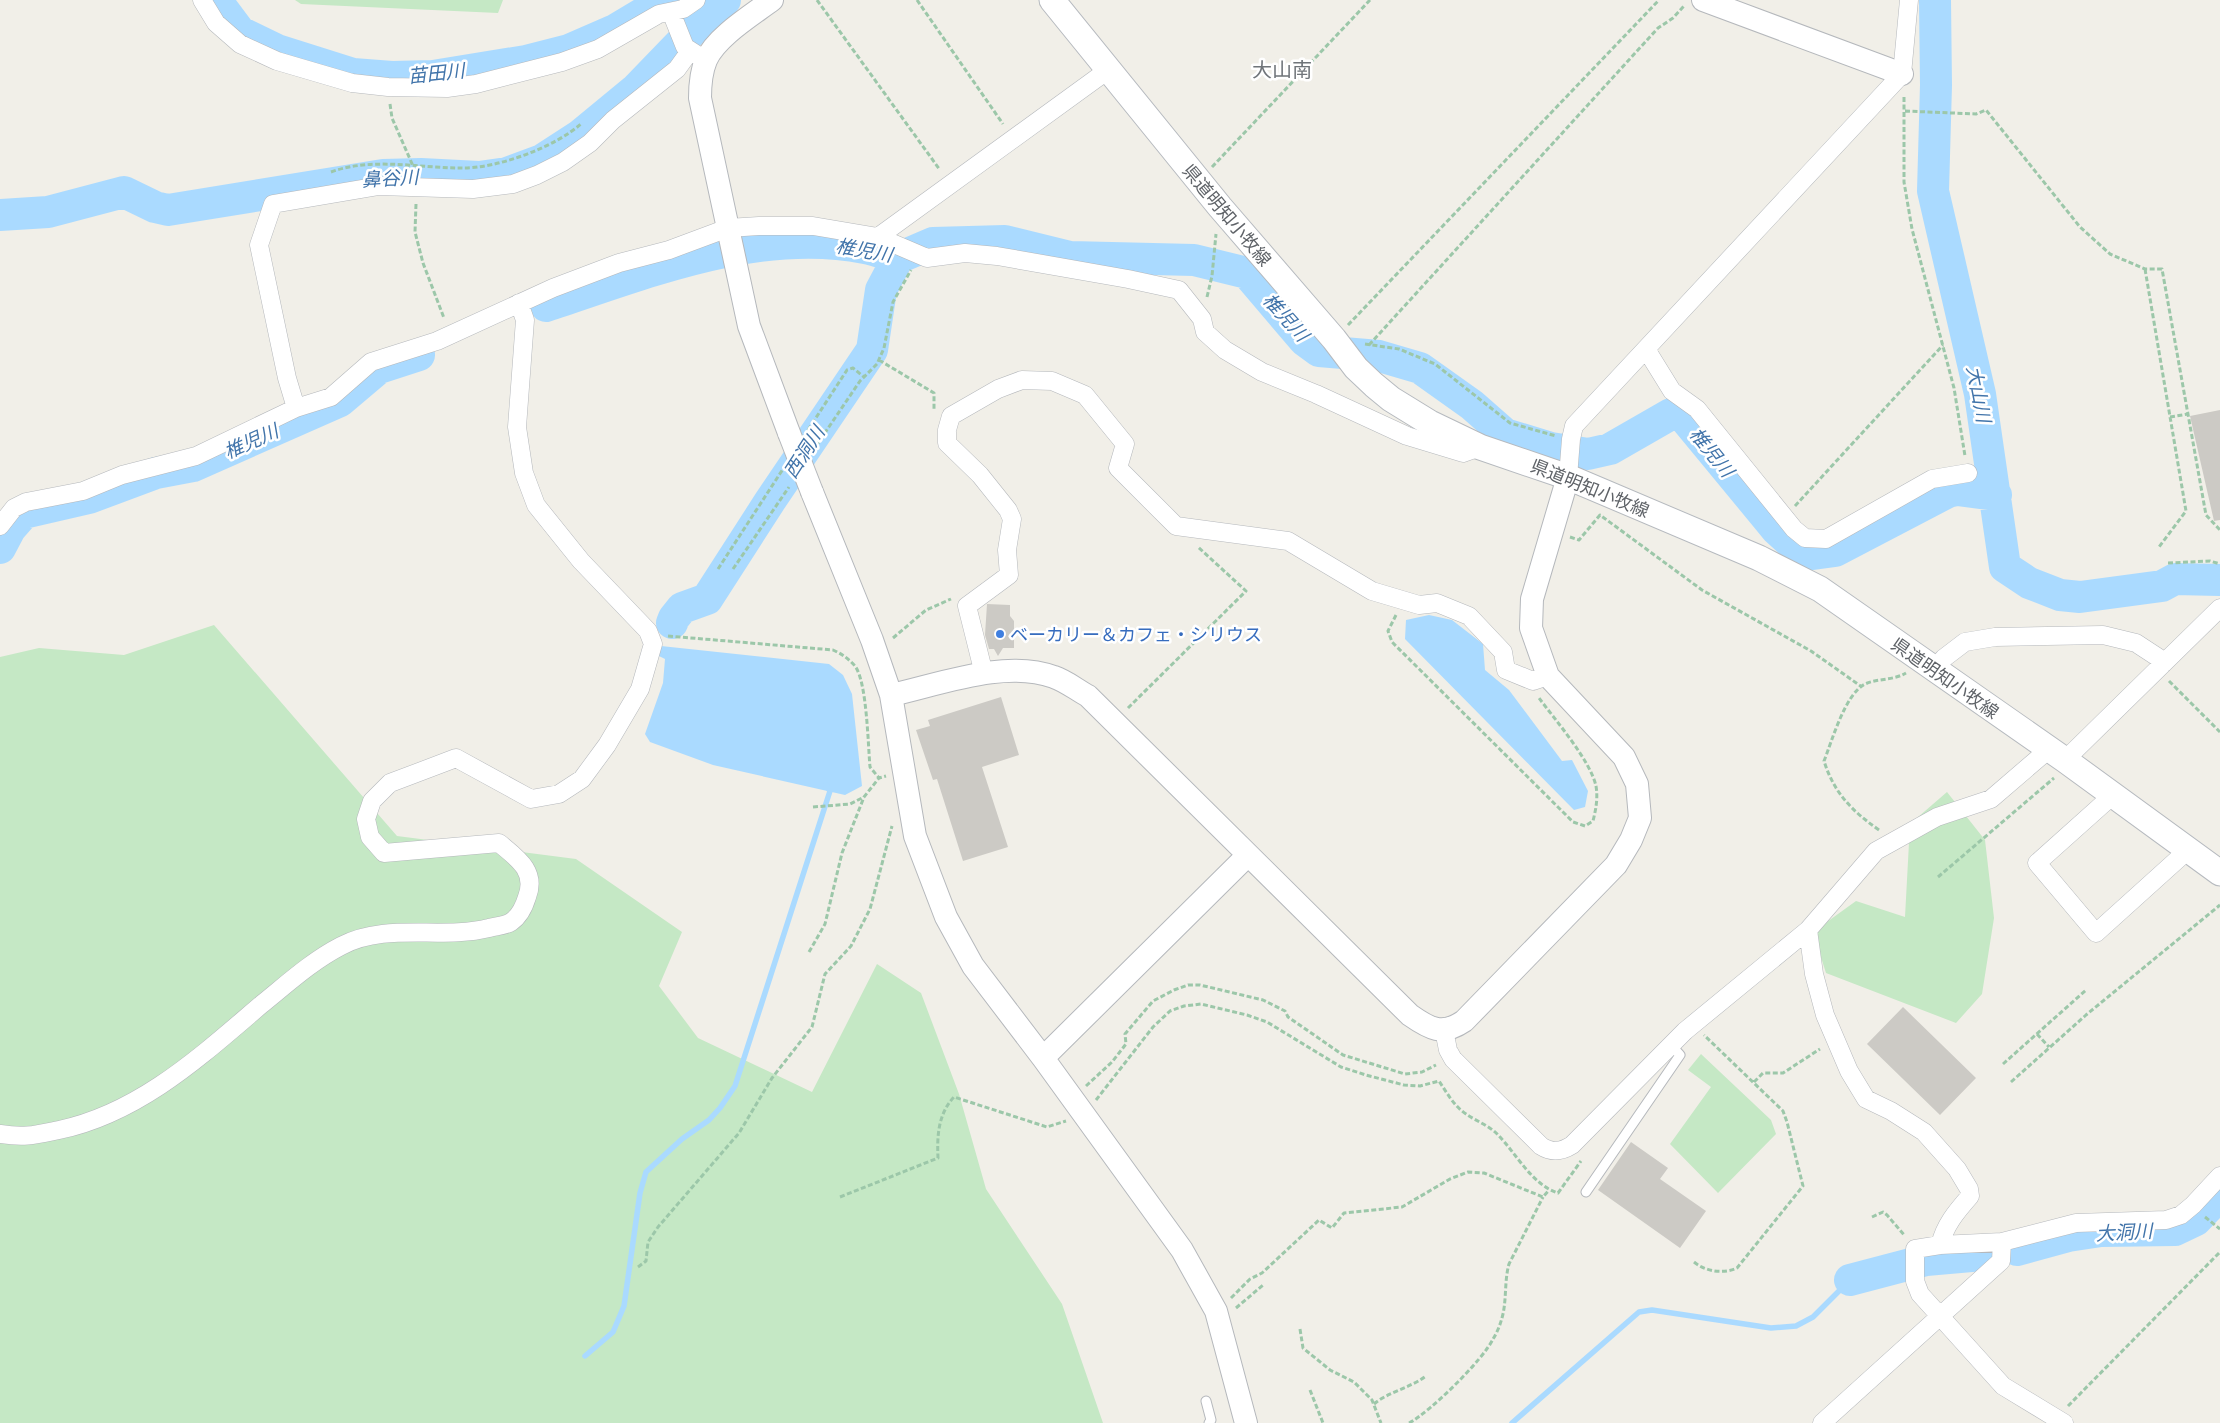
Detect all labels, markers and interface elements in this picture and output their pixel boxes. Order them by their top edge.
district label: 大山南 [1252,58,1312,81]
water label: 苗田川 [406,59,467,87]
street label: 県道明知小牧線 [1178,160,1276,270]
water label: 鼻谷川 [361,165,421,190]
water label: 椎児川 [834,234,896,266]
water label: 椎児川 [1259,288,1315,347]
water label: 大山川 [1963,364,1996,426]
water label: 椎児川 [220,419,283,463]
water label: 西洞川 [779,420,830,482]
water label: 椎児川 [1686,423,1740,483]
street label: 県道明知小牧線 [1528,455,1652,521]
place label: ベーカリー＆カフェ・シリウス [1010,624,1262,645]
marker: ベーカリー＆カフェ・シリウス [994,628,1006,640]
street label: 県道明知小牧線 [1887,633,2003,723]
water label: 大洞川 [2095,1219,2155,1244]

